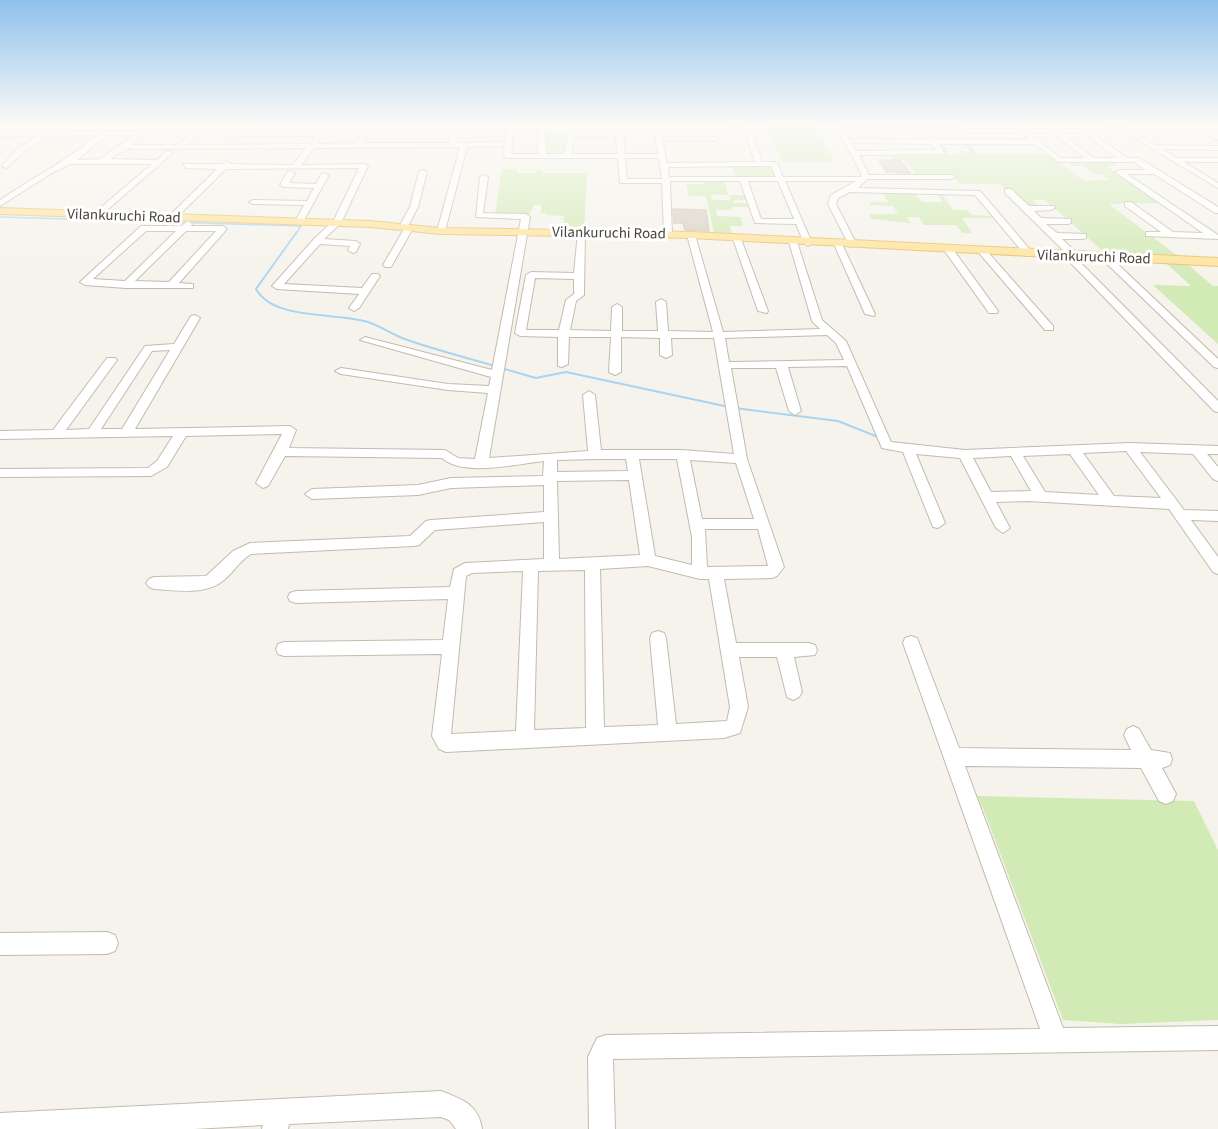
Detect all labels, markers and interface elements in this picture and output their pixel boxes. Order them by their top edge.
street label: Vilankuruchi Road [67,204,181,228]
street label: Vilankuruchi Road [552,222,666,244]
street label: Vilankuruchi Road [1037,245,1151,269]

